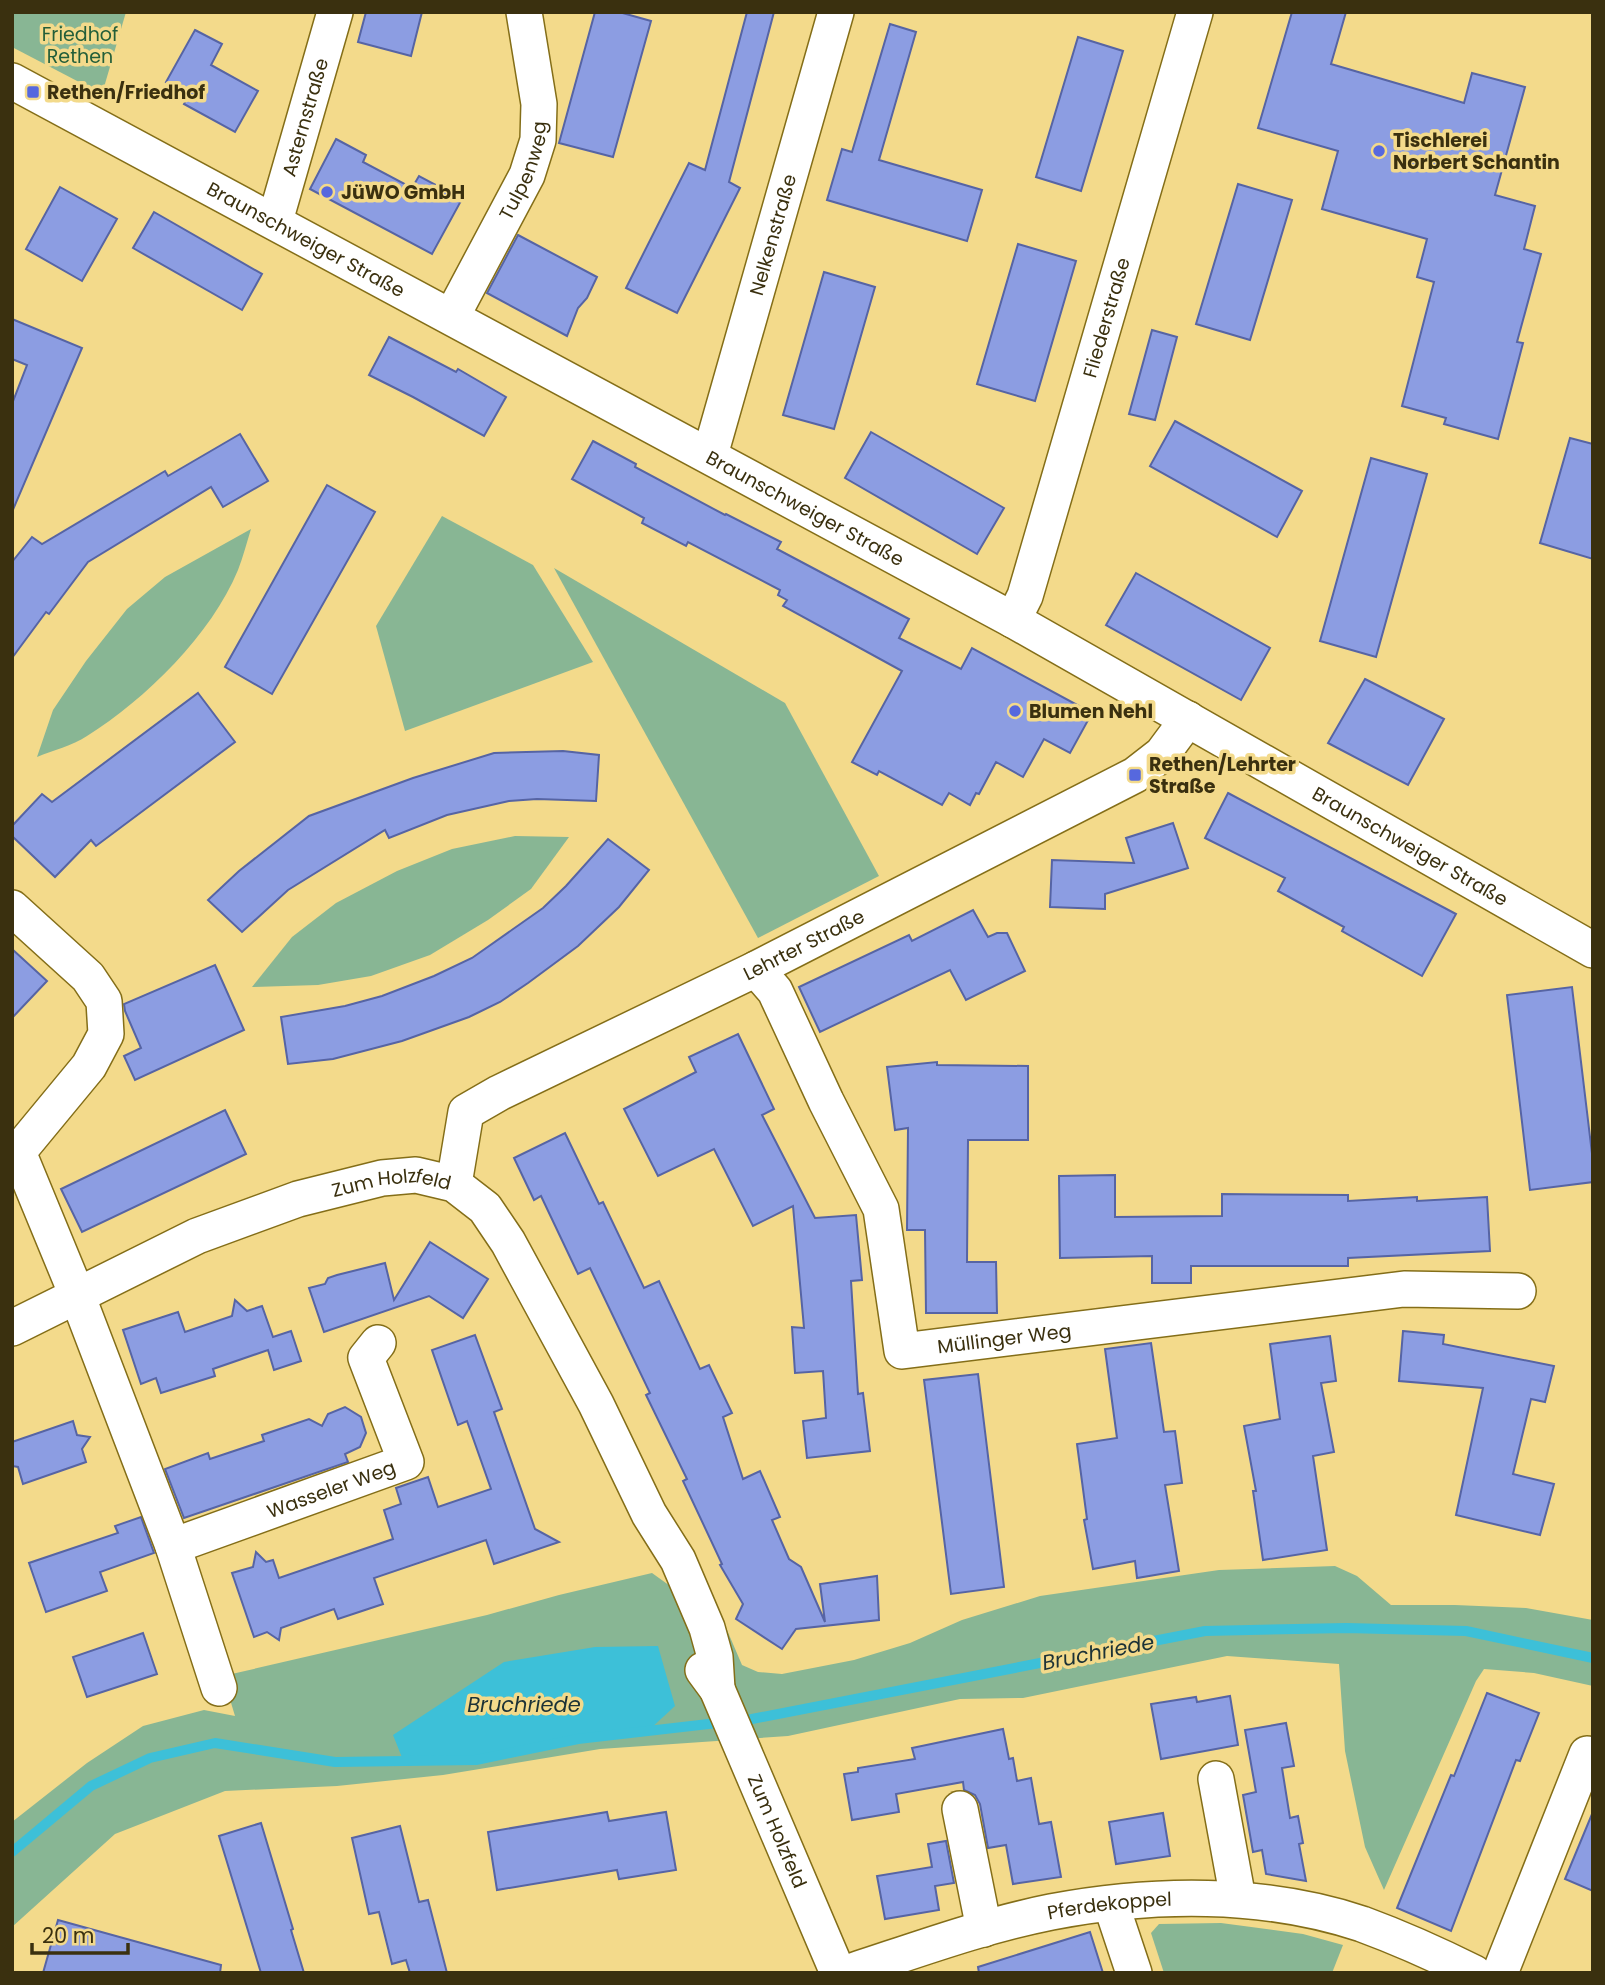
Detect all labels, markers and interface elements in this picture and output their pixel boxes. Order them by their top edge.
park label: Friedhof Rethen [42,21,118,70]
street label: Asternstraße [275,55,335,180]
place label: Rethen/Friedhof [47,79,205,106]
marker: Rethen/Friedhof [25,84,41,100]
street label: Tulpenweg [492,121,553,224]
place label: Tischlerei Norbert Schantin [1393,127,1560,176]
marker: Tischlerei Norbert Schantin [1371,143,1387,159]
street label: Nelkenstraße [743,171,803,299]
street label: Braunschweiger Straße [202,175,410,304]
place label: JüWO GmbH [341,179,465,206]
marker: JüWO GmbH [319,184,335,200]
street label: Fliederstraße [1076,254,1136,381]
street label: Braunschweiger Straße [702,444,909,572]
place label: Blumen Nehl [1029,698,1153,725]
marker: Blumen Nehl [1007,703,1023,719]
place label: Rethen/Lehrter Straße [1149,751,1296,800]
marker: Rethen/Lehrter Straße [1127,767,1143,783]
street label: Braunschweiger Straße [1307,780,1513,912]
street label: Lehrter Straße [739,902,869,987]
street label: Zum Holzfeld [329,1162,454,1204]
street label: Müllinger Weg [936,1317,1073,1360]
street label: Wasseler Weg [263,1453,399,1525]
water label: Bruchriede [1039,1627,1157,1677]
water label: Bruchriede [467,1690,581,1719]
street label: Zum Holzfeld [741,1770,814,1892]
street label: Pferdekoppel [1045,1885,1172,1926]
scale bar [32,1912,128,1956]
text: 20 m [42,1921,95,1950]

